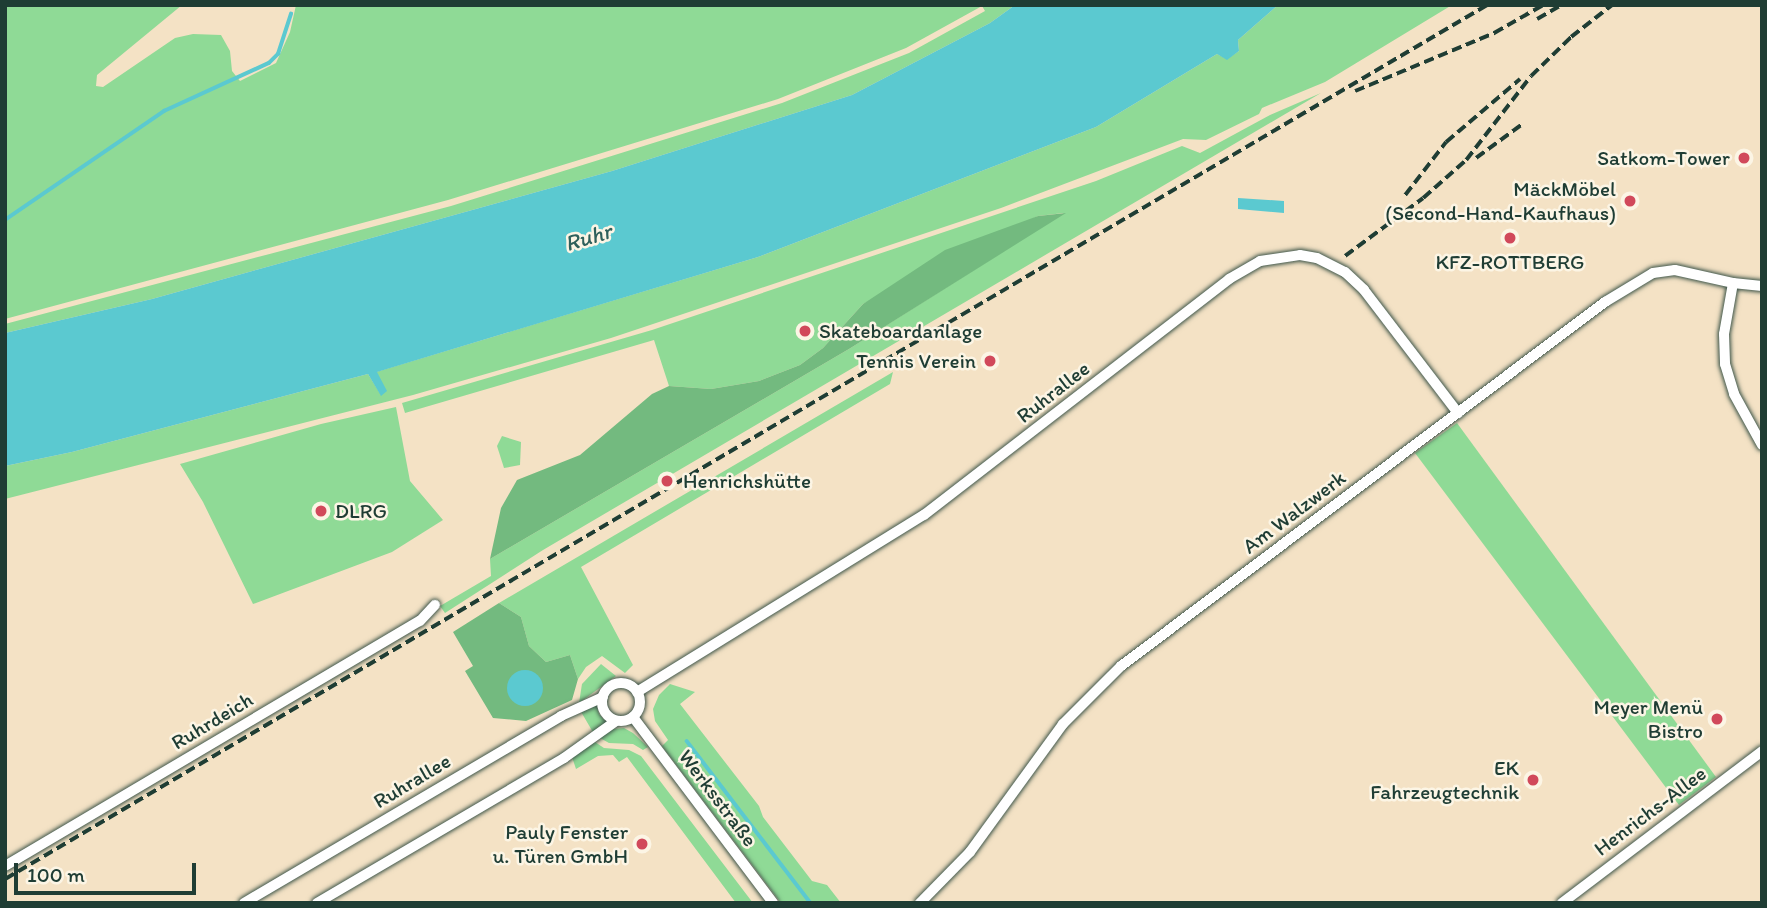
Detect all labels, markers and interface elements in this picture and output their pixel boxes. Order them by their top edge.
place label: Satkom-Tower [1597,145,1730,171]
marker: Satkom-Tower [1736,150,1752,166]
place label: MäckMöbel (Second-Hand-Kaufhaus) [1385,176,1616,226]
marker: MäckMöbel (Second-Hand-Kaufhaus) [1622,193,1638,209]
water label: Ruhr [561,217,615,257]
marker: KFZ-ROTTBERG [1502,230,1518,246]
place label: KFZ-ROTTBERG [1436,249,1584,275]
place label: Skateboardanlage [819,318,982,344]
marker: Skateboardanlage [797,323,813,339]
place label: Tennis Verein [857,348,976,374]
marker: Tennis Verein [982,353,998,369]
street label: Ruhrallee [1011,356,1095,428]
street label: Am Walzwerk [1237,465,1351,559]
place label: Henrichshütte [683,468,811,494]
marker: Henrichshütte [657,471,677,491]
place label: DLRG [335,498,387,524]
marker: DLRG [313,503,329,519]
street label: Ruhrdeich [167,687,257,755]
place label: Meyer Menü Bistro [1594,694,1703,744]
marker: Meyer Menü Bistro [1709,711,1725,727]
street label: Werksstraße [673,744,763,852]
street label: Ruhrallee [369,748,455,814]
place label: EK Fahrzeugtechnik [1370,755,1519,805]
street label: Henrichs-Allee [1589,761,1711,861]
marker: EK Fahrzeugtechnik [1525,772,1541,788]
place label: Pauly Fenster u. Türen GmbH [493,819,628,869]
marker: Pauly Fenster u. Türen GmbH [634,836,650,852]
scale bar [18,848,200,892]
text: 100 m [27,862,85,887]

